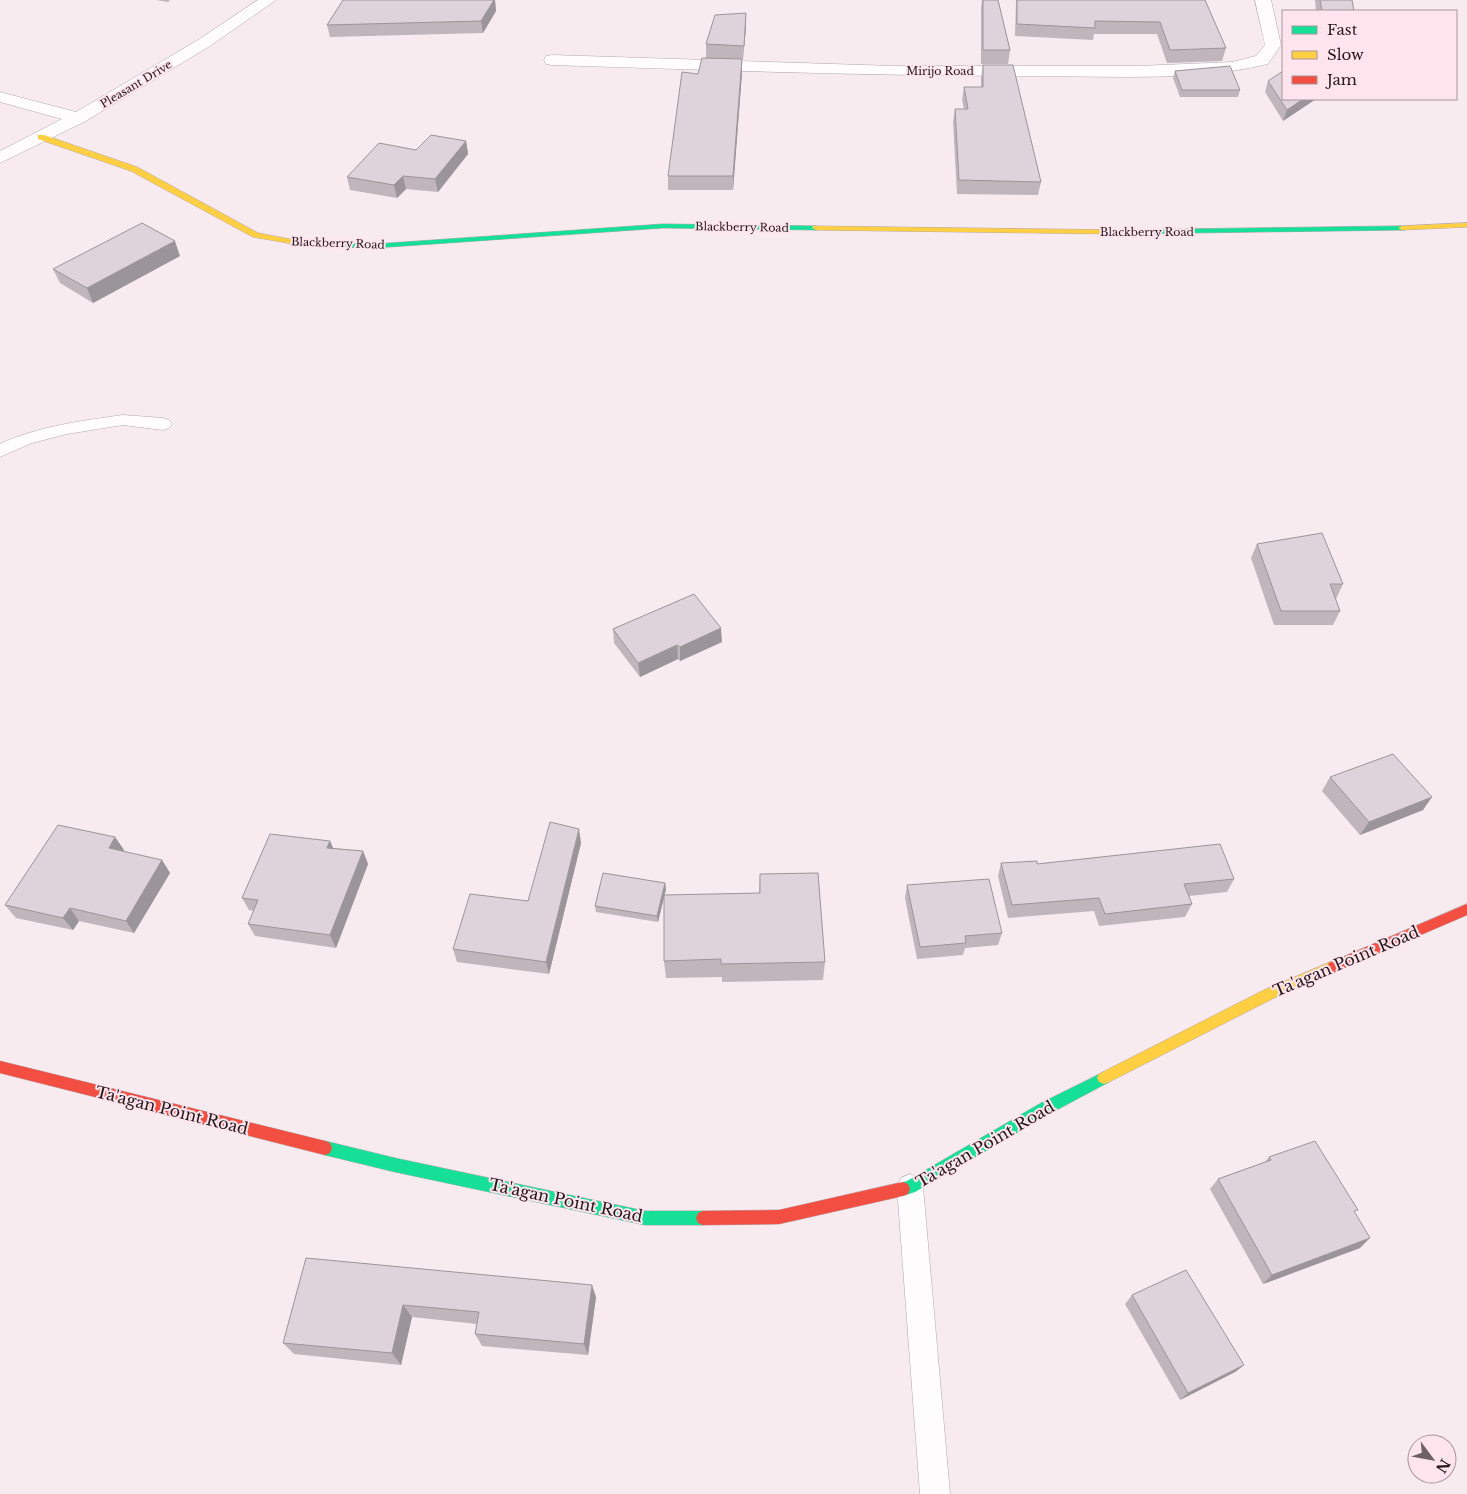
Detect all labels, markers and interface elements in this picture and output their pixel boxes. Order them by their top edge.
legend [1282,10,1457,100]
text: Fast [1327,20,1358,39]
text: Slow [1327,45,1364,64]
street label: Pleasant Drive [98,57,174,111]
street label: Mirijo Road [906,64,974,78]
text: Jam [1325,70,1357,89]
street label: Blackberry Road [695,219,790,235]
street label: Blackberry Road [1100,225,1195,239]
street label: Blackberry Road [291,234,386,252]
street label: Ta'agan Point Road [1270,921,1422,1001]
street label: Ta'agan Point Road [94,1081,251,1139]
street label: Ta'agan Point Road [912,1096,1058,1192]
street label: Ta'agan Point Road [487,1174,645,1226]
north arrow [1407,1434,1457,1484]
text: N [1432,1456,1454,1476]

